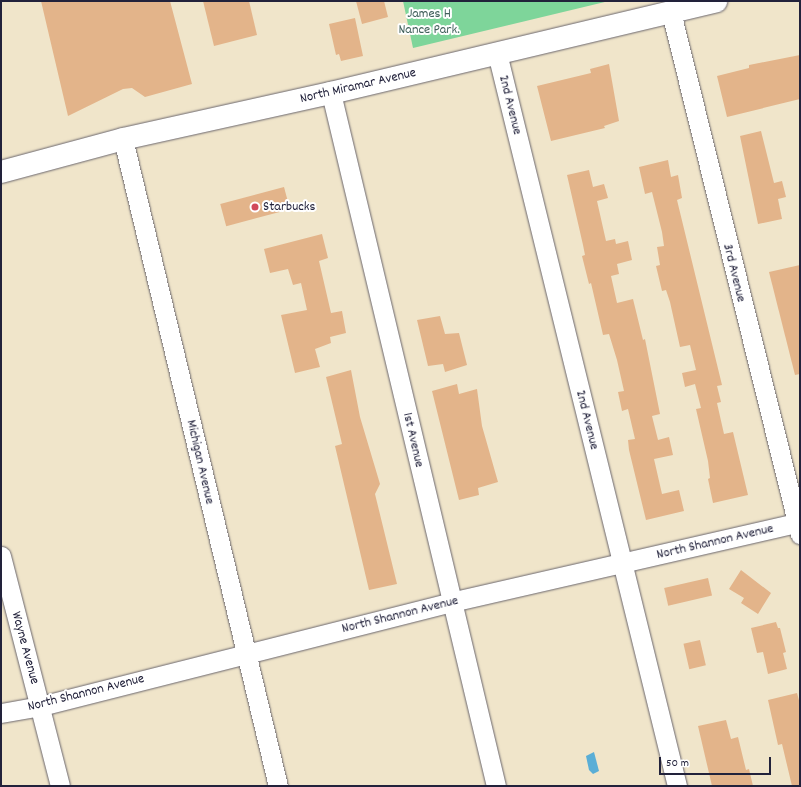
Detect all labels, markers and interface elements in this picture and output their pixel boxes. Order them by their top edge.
park label: James H Nance Park. [398,6,460,38]
street label: North Miramar Avenue [298,64,418,108]
street label: 2nd Avenue [495,74,525,136]
place label: Starbucks [263,199,315,215]
marker: Starbucks [250,202,260,212]
street label: 3rd Avenue [719,242,749,304]
street label: 2nd Avenue [572,389,602,451]
street label: 1st Avenue [399,411,427,469]
street label: Michigan Avenue [182,418,218,506]
street label: North Shannon Avenue [655,520,775,564]
street label: North Shannon Avenue [340,592,460,638]
street label: Wayne Avenue [7,610,43,686]
street label: North Shannon Avenue [26,670,146,716]
scale bar [661,749,773,775]
text: 50 m [666,755,689,772]

